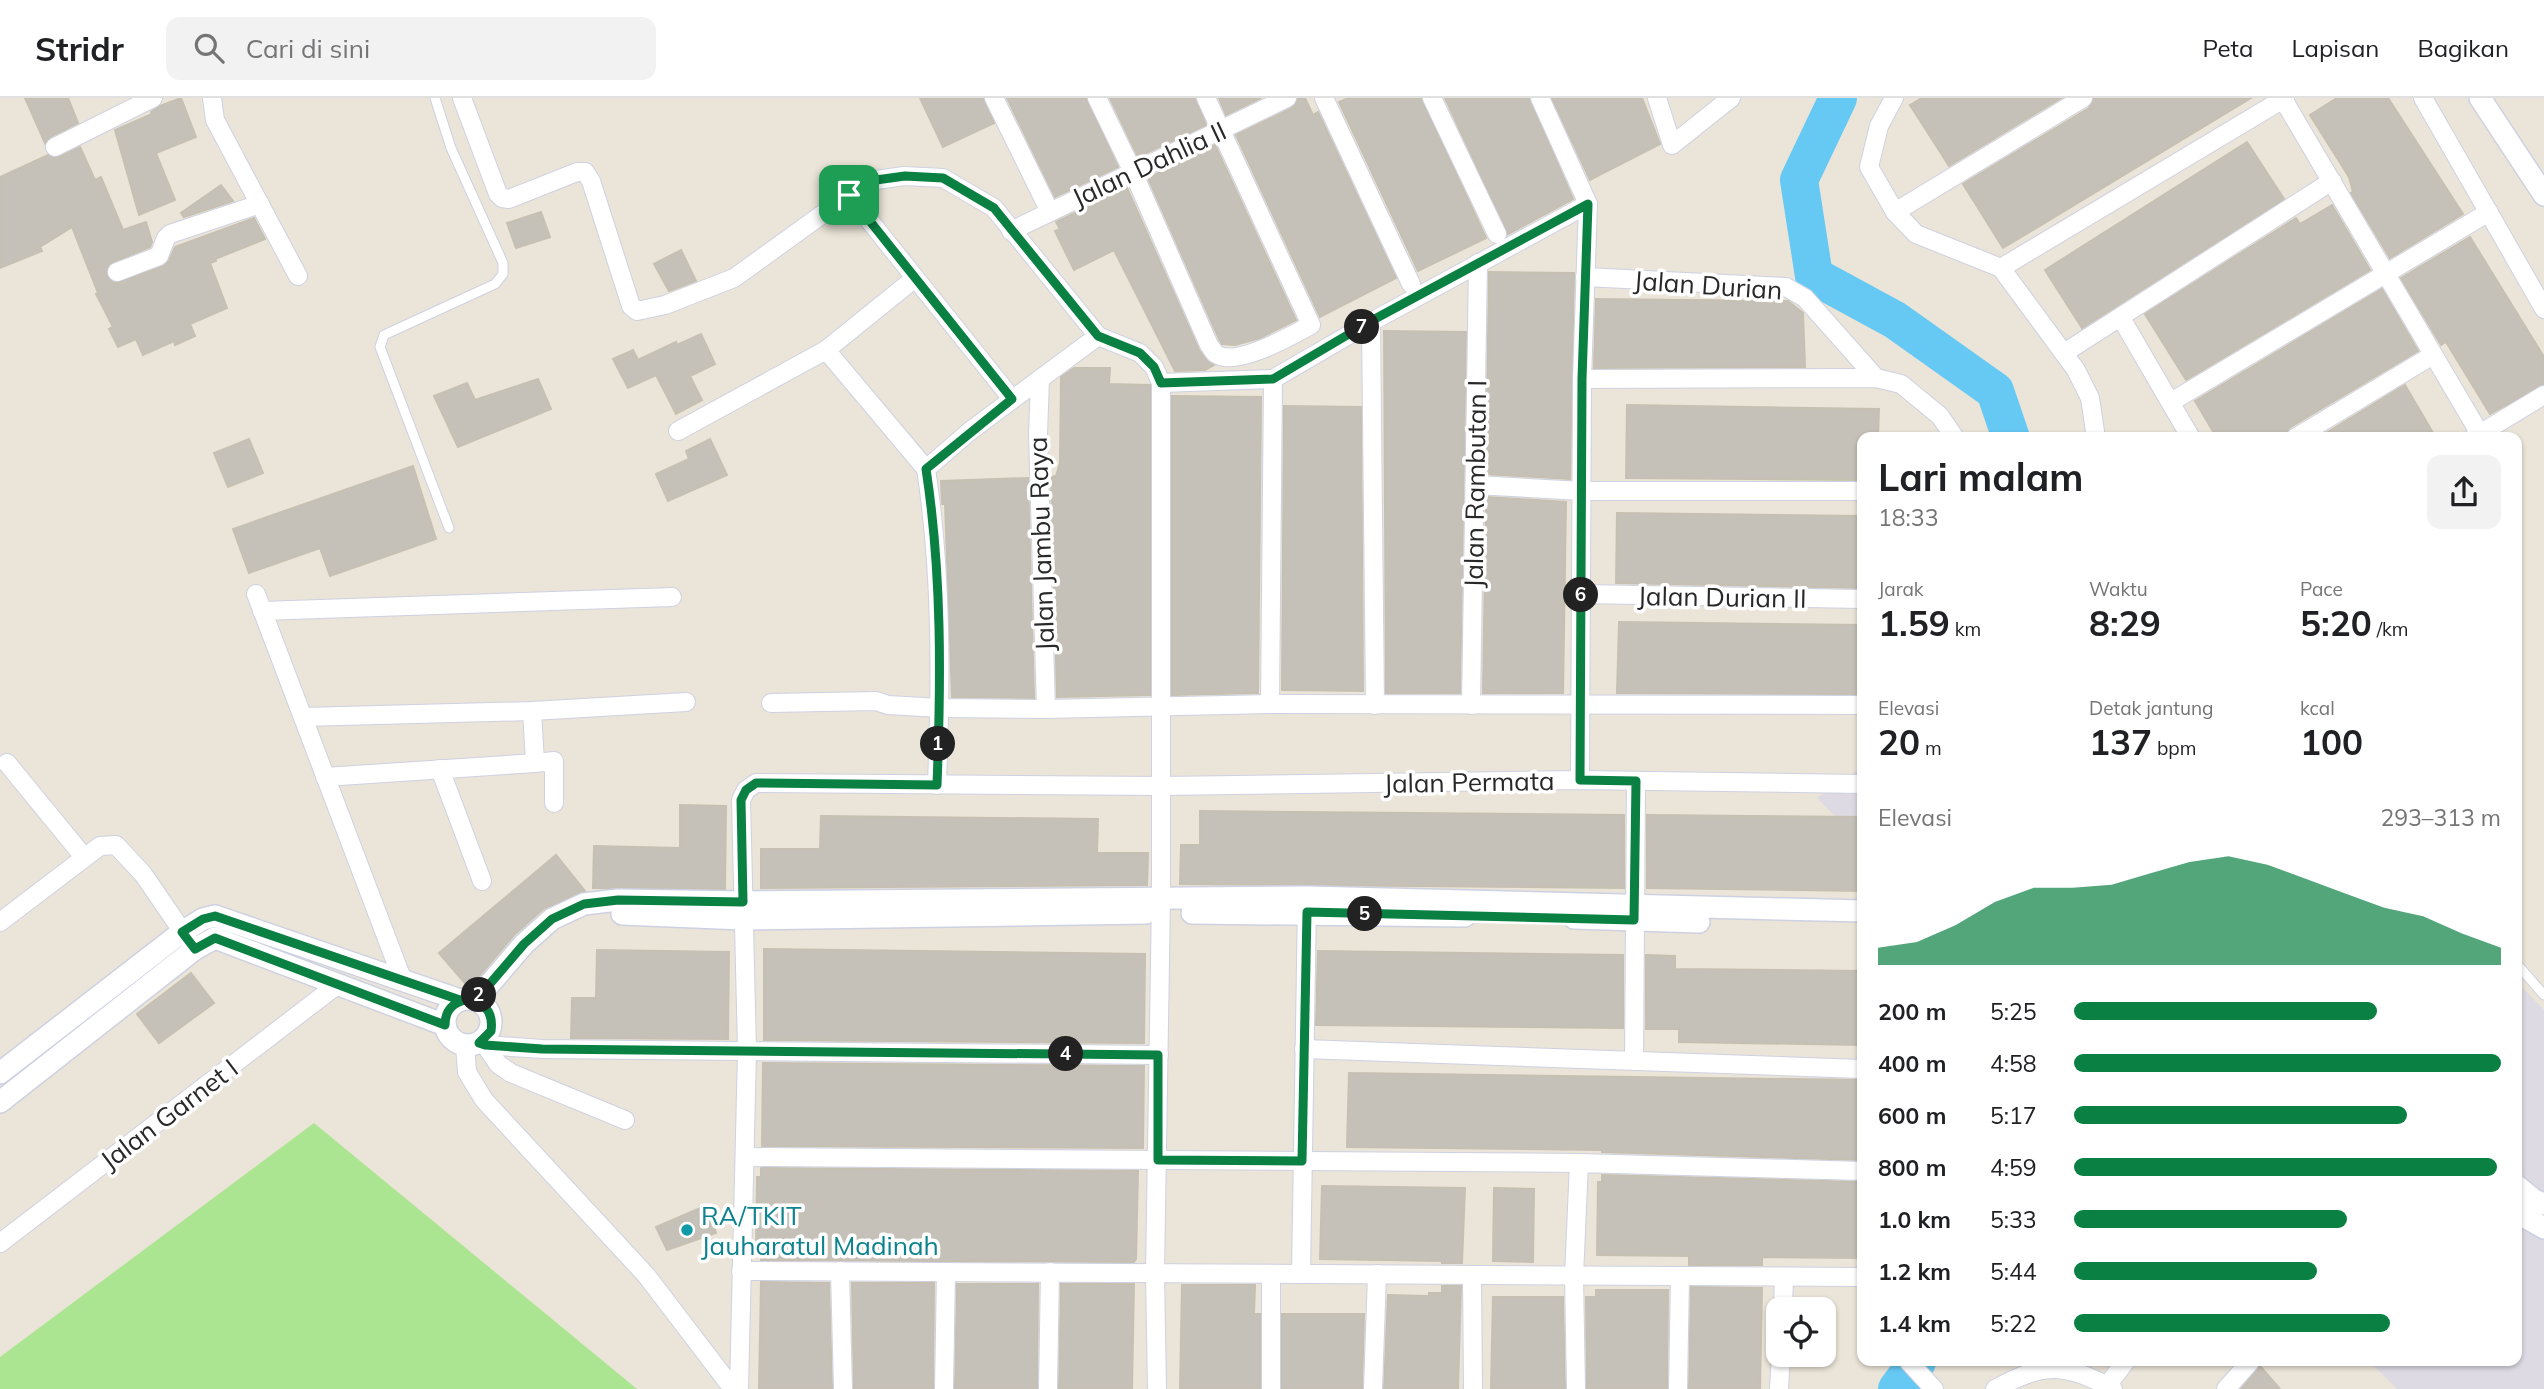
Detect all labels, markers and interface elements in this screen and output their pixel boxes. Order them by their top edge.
search box [166,17,656,80]
text: Stridr [35,28,124,69]
icon: search [190,29,228,67]
text: Cari di sini [246,32,370,65]
text: Peta [2202,33,2253,63]
text: Lapisan [2291,33,2379,63]
text: Bagikan [2417,33,2509,63]
street label: Jalan Dahlia II [1067,114,1231,214]
pin [819,165,879,225]
icon: arrive [830,176,868,214]
street label: Jalan Durian [1633,263,1783,307]
pin: 7 [1344,310,1380,344]
text: 7 [1356,314,1367,338]
street label: Jalan Rambutan I [1457,380,1493,588]
street label: Jalan Jambu Raya [1021,436,1061,652]
text: Lari malam [1878,453,2083,501]
button: share [2427,455,2501,529]
text: 18:33 [1878,503,1938,532]
text: Jarak [1878,577,1924,601]
text: Waktu [2089,577,2148,601]
text: Pace [2300,577,2343,601]
pin: 6 [1564,578,1598,612]
street label: Jalan Durian II [1637,579,1807,615]
text: 6 [1575,582,1586,606]
text: 1.59 [1878,601,1950,645]
text: 8:29 [2089,601,2161,645]
text: 5:20 [2300,601,2372,645]
text: km [1950,617,1981,641]
text: /km [2372,617,2409,641]
text: Elevasi [1878,696,1939,720]
text: Detak jantung [2089,696,2214,720]
text: kcal [2300,696,2335,720]
text: 20 [1878,720,1920,764]
text: 137 [2089,720,2152,764]
text: 100 [2300,720,2363,764]
pin: 1 [920,726,956,762]
text: 1 [932,731,943,755]
text: m [1920,736,1942,760]
text: bpm [2152,736,2196,760]
street label: Jalan Permata [1383,764,1555,800]
text: Elevasi [1878,803,1952,832]
text: 293–313 m [2380,803,2501,832]
pin: 5 [1348,896,1382,932]
text: 5 [1359,901,1370,925]
pin: 2 [462,978,496,1012]
text: 2 [473,982,484,1006]
text: 200 m [1878,997,1946,1026]
text: 5:25 [1990,997,2037,1026]
pin: 4 [1048,1037,1084,1072]
text: 4 [1060,1041,1071,1065]
text: 400 m [1878,1049,1946,1078]
text: 4:58 [1990,1049,2037,1078]
street label: Jalan Garnet I [94,1051,244,1177]
text: 600 m [1878,1101,1946,1130]
text: 5:17 [1990,1101,2037,1130]
text: 800 m [1878,1153,1946,1182]
text: 4:59 [1990,1153,2037,1182]
place label: RA/TKIT Jauharatul Madinah [701,1199,939,1262]
text: 1.0 km [1878,1205,1951,1234]
text: 5:33 [1990,1205,2037,1234]
marker: RA/TKIT Jauharatul Madinah [679,1222,695,1238]
text: 1.2 km [1878,1257,1951,1286]
text: 5:44 [1990,1257,2037,1286]
map controls [1766,1297,1836,1367]
button: locate [1766,1297,1836,1367]
text: 1.4 km [1878,1309,1951,1338]
text: 5:22 [1990,1309,2037,1338]

